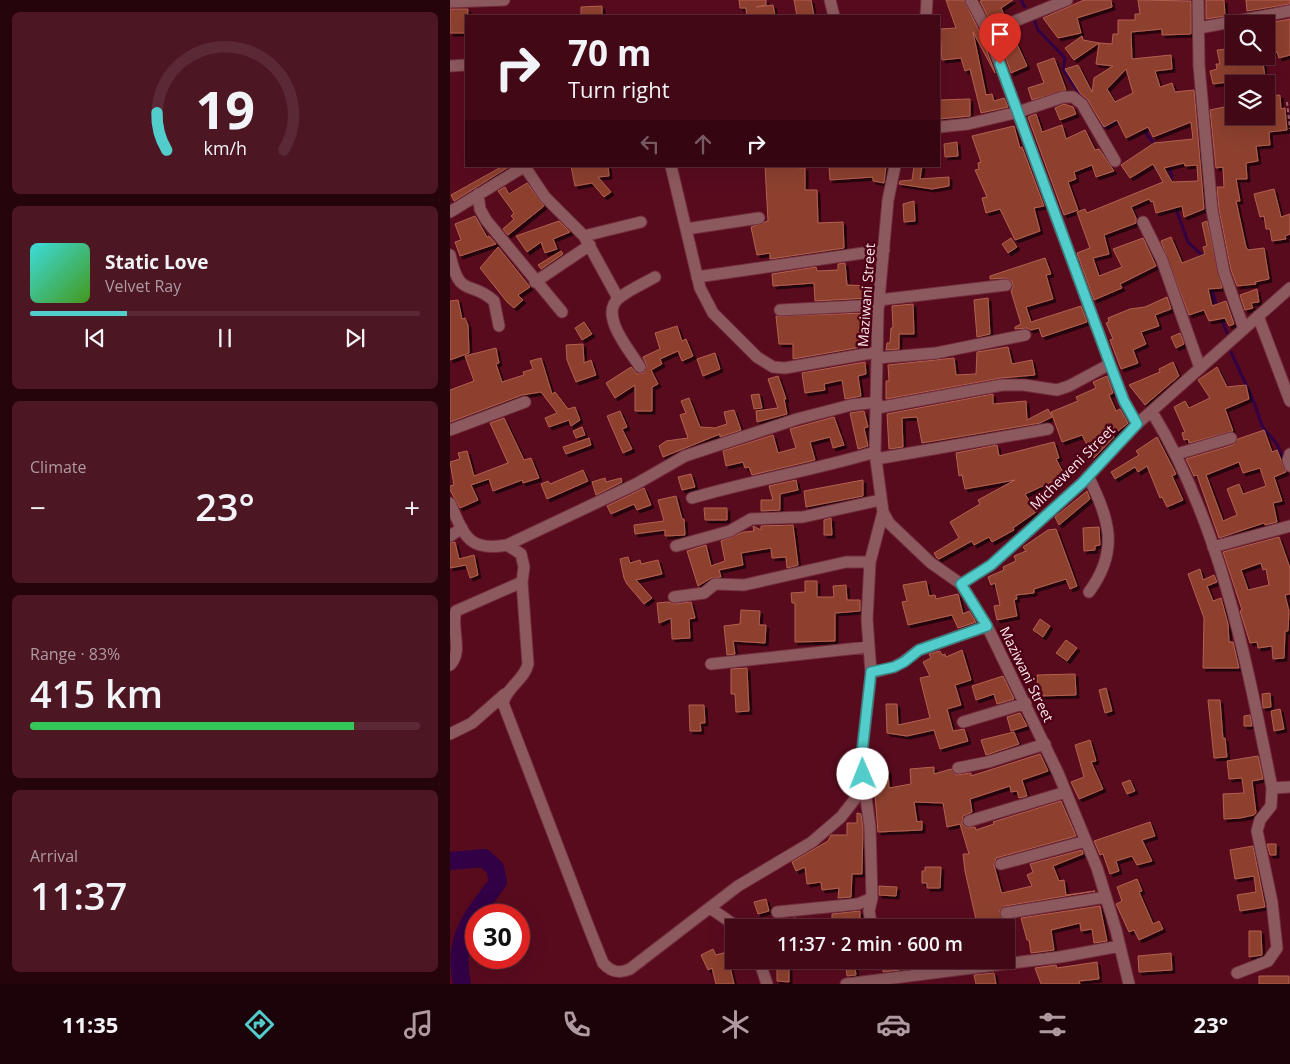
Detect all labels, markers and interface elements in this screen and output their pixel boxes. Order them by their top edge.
pin [979,13,1021,64]
map controls [1225,15,1275,125]
button: search [1225,15,1275,65]
icon: arrive [986,20,1014,48]
text: 70 m [568,29,651,76]
icon: right [485,35,550,100]
text: 19 [195,73,255,144]
text: Turn right [568,74,670,104]
button: layers [1225,75,1275,125]
icon: left [636,130,664,158]
icon: ahead [689,130,717,158]
icon: right [742,130,770,158]
text: km/h [203,136,247,160]
street label: Maziwani Street [853,242,879,348]
text: Static Love [105,249,208,275]
text: Velvet Ray [105,275,181,297]
icon: previous [81,324,109,352]
icon: pause [211,324,239,352]
icon: next [341,324,369,352]
street label: Micheweni Street [1025,420,1119,514]
text: Climate [30,456,87,478]
text: 23° [195,480,255,532]
text: − [30,488,46,526]
text: + [404,488,420,526]
street label: Maziwani Street [996,623,1058,725]
text: Range · 83% [30,643,120,665]
text: 415 km [30,667,163,719]
position arrow [836,747,888,799]
text: Arrival [30,845,78,867]
text: 11:37 [30,869,127,921]
speed limit sign: 30 [465,904,530,969]
text: 11:37 · 2 min · 600 m [777,931,963,957]
icon: directions [242,1007,277,1042]
icon: music [401,1007,436,1042]
icon: phone [559,1007,594,1042]
icon: climate [718,1007,753,1042]
icon: car [876,1007,911,1042]
icon: filters [1035,1007,1070,1042]
text: 11:35 [62,1009,118,1039]
text: 23° [1194,1009,1228,1039]

